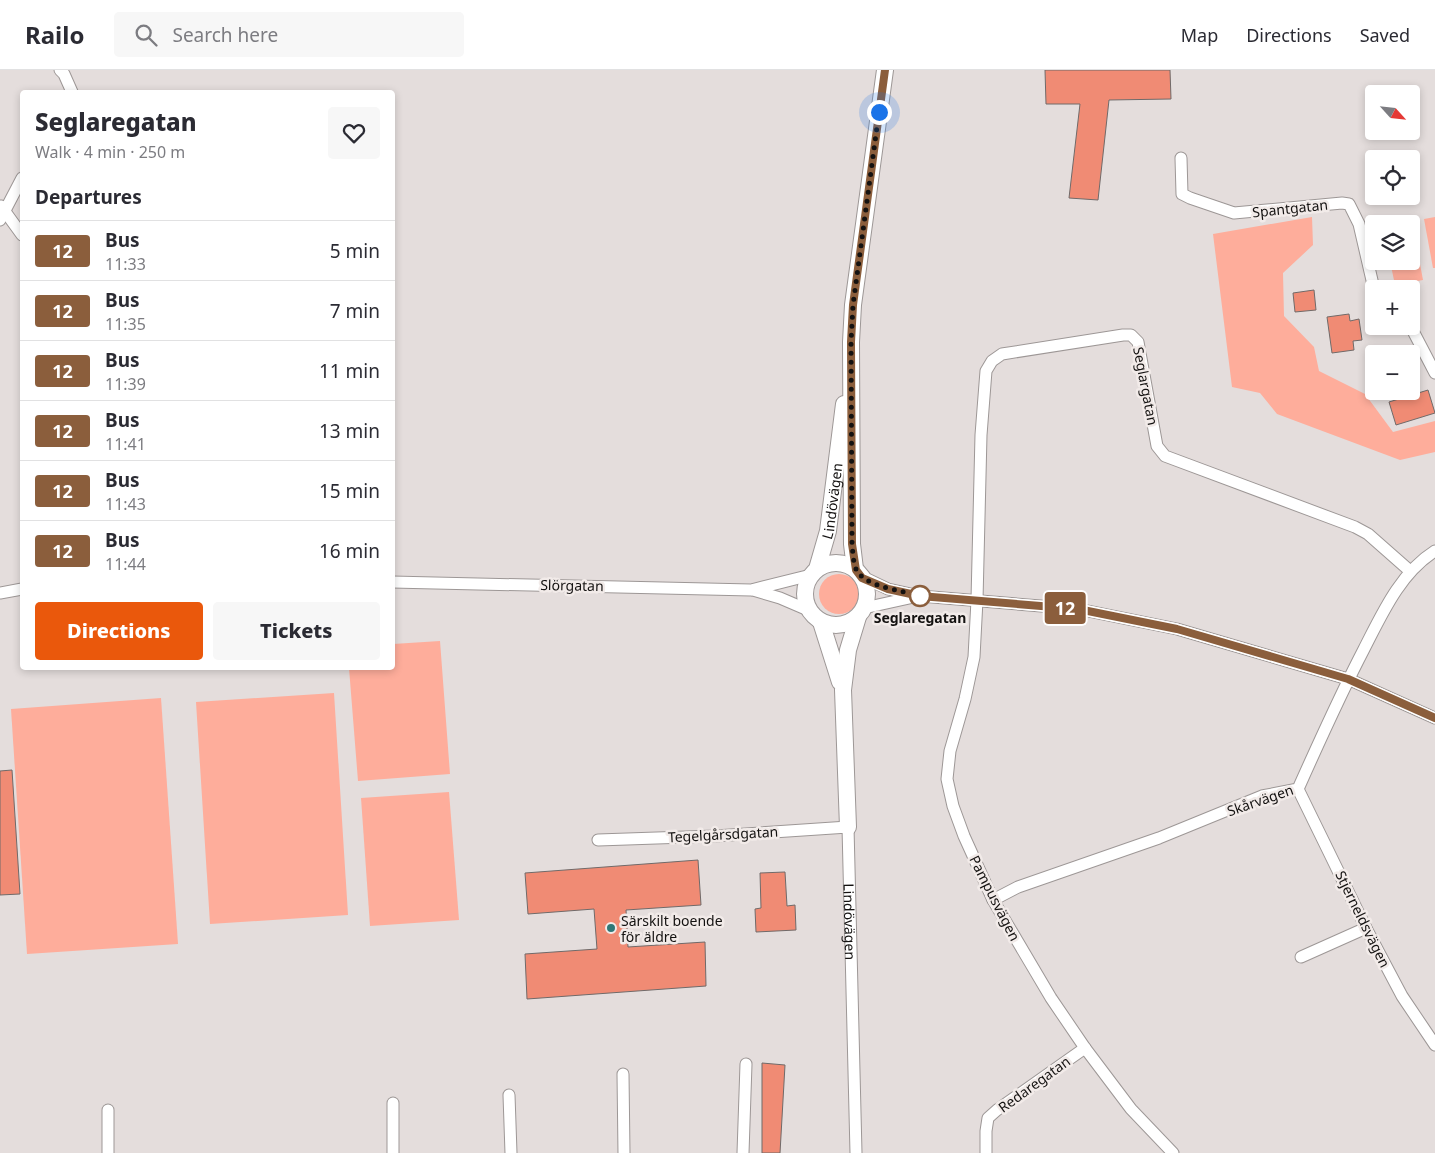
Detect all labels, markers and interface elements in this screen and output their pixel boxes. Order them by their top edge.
search box [114,12,464,57]
text: Railo [25,18,84,51]
icon: search [132,21,160,49]
text: Search here [172,22,278,48]
text: Map [1181,23,1218,47]
text: Directions [1246,23,1332,47]
text: Saved [1360,23,1410,47]
north arrow [1365,85,1420,140]
map controls [1365,85,1420,400]
your location [867,100,892,125]
text: Seglaregatan [35,105,197,138]
button: heart [328,107,380,159]
text: Walk · 4 min · 250 m [35,141,185,163]
button: locate [1365,150,1420,205]
text: Departures [35,184,142,210]
street label: Spantgatan [1251,195,1329,221]
button: layers [1365,215,1420,270]
text: Bus [105,227,140,253]
text: 5 min [330,238,380,264]
text: 12 [52,239,73,263]
text: 11:33 [105,253,146,275]
button: + [1365,280,1420,335]
text: Bus [105,287,140,313]
text: 7 min [330,298,380,324]
text: 12 [52,299,73,323]
text: 11:35 [105,313,146,335]
street label: Seglargatan [1129,345,1163,427]
button: − [1365,345,1420,400]
text: Bus [105,347,140,373]
text: 11 min [319,358,380,384]
text: 12 [52,359,73,383]
text: 11:39 [105,373,146,395]
text: Bus [105,407,140,433]
text: 13 min [319,418,380,444]
text: 12 [52,419,73,443]
text: 11:41 [105,433,146,455]
street label: Lindövägen [817,462,846,541]
text: Bus [105,467,140,493]
text: 15 min [319,478,380,504]
text: 12 [52,479,73,503]
text: 11:43 [105,493,146,515]
text: Bus [105,527,140,553]
text: 16 min [319,538,380,564]
text: 12 [52,539,73,563]
text: 11:44 [105,553,146,575]
street label: Slörgatan [540,575,604,595]
marker: Seglaregatan [909,585,931,607]
line badge: 12 [1042,592,1088,624]
text: 12 [1055,596,1075,620]
button: Directions [35,602,203,660]
button: Tickets [213,602,380,660]
place label: Seglaregatan [874,608,966,627]
street label: Skårvägen [1224,780,1296,820]
street label: Tegelgårsdgatan [667,822,779,846]
street label: Pampusvägen [965,852,1025,944]
street label: Stjerneldsvägen [1331,867,1395,971]
street label: Lindövägen [840,883,861,960]
place label: Särskilt boende för äldre [621,911,723,946]
marker: Särskilt boende för äldre [605,922,617,934]
street label: Redaregatan [994,1051,1074,1117]

